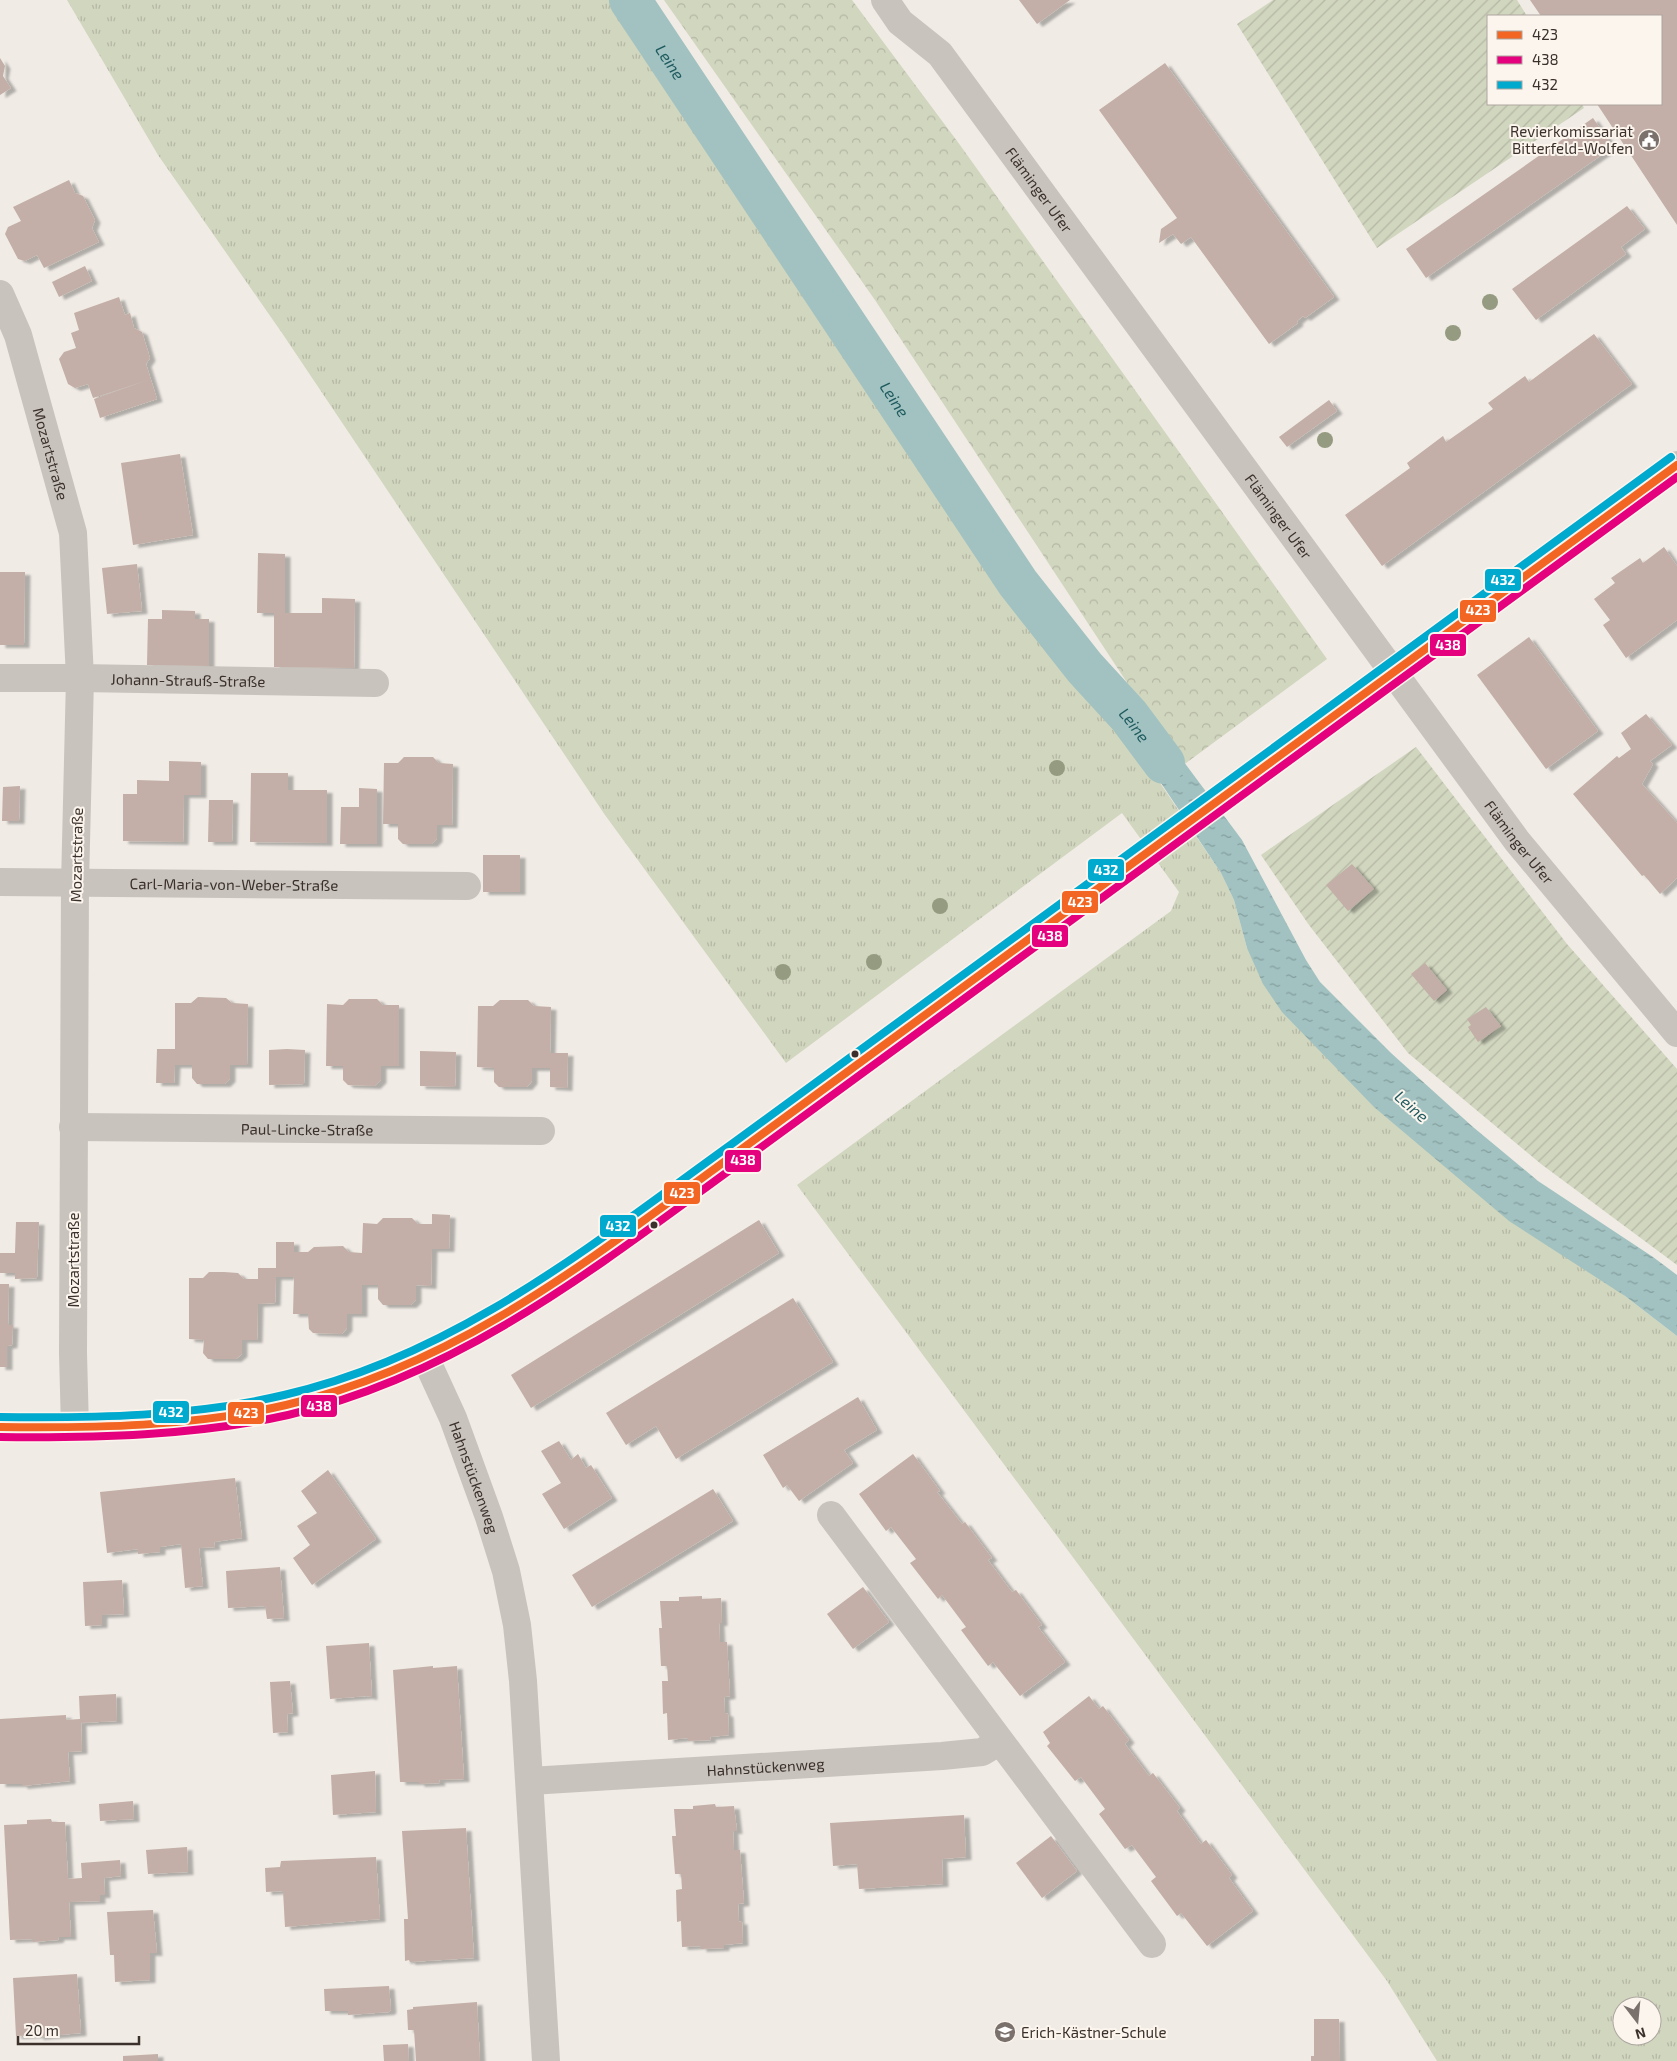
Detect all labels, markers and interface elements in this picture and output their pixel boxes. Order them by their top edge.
legend [1487,15,1662,105]
text: 423 [1532,25,1558,43]
water label: Leine [652,40,690,83]
text: 438 [1532,50,1559,68]
text: 432 [1532,75,1558,93]
place label: Revierkomissariat Bitterfeld-Wolfen [1510,122,1633,157]
public building icon: Revierkomissariat Bitterfeld-Wolfen [1637,128,1661,152]
street label: Fläminger Ufer [1002,143,1077,236]
water label: Leine [877,378,914,420]
street label: Mozartstraße [30,405,72,502]
street label: Fläminger Ufer [1242,470,1316,562]
line badge: 432 [1484,568,1522,592]
text: 432 [1491,571,1516,588]
line badge: 423 [1459,599,1497,623]
text: 423 [1466,601,1491,618]
line badge: 438 [1429,633,1467,657]
text: 438 [1435,636,1461,653]
street label: Johann-Strauß-Straße [110,670,265,690]
water label: Leine [1116,703,1155,746]
street label: Fläminger Ufer [1481,797,1558,888]
street label: Mozartstraße [66,807,86,903]
line badge: 432 [1087,858,1125,882]
text: 432 [1094,861,1119,878]
street label: Carl-Maria-von-Weber-Straße [130,874,338,894]
line badge: 423 [1061,890,1099,914]
text: 423 [1068,893,1093,910]
line badge: 438 [1031,924,1069,948]
text: 438 [1037,927,1063,944]
unlabelled marker [850,1049,860,1059]
water label: Leine [1391,1086,1433,1126]
street label: Paul-Lincke-Straße [241,1119,373,1139]
line badge: 438 [724,1149,762,1173]
text: 438 [730,1151,756,1168]
line badge: 423 [663,1181,701,1205]
text: 423 [670,1184,695,1201]
street label: Mozartstraße [64,1212,82,1308]
line badge: 432 [599,1214,637,1238]
text: 432 [606,1217,631,1234]
unlabelled marker [649,1220,659,1230]
line badge: 438 [300,1394,338,1418]
text: 438 [306,1397,332,1414]
line badge: 432 [152,1400,190,1424]
line badge: 423 [227,1401,265,1425]
text: 432 [159,1403,184,1420]
text: 423 [234,1404,259,1421]
street label: Hahnstückenweg [446,1419,503,1536]
street label: Hahnstückenweg [706,1754,826,1779]
north arrow [1612,1996,1662,2046]
scale bar [18,2014,139,2046]
school or university icon: Erich-Kästner-Schule [993,2020,1017,2044]
text: 20 m [25,2021,59,2039]
place label: Erich-Kästner-Schule [1021,2023,1167,2041]
text: N [1634,2024,1648,2044]

